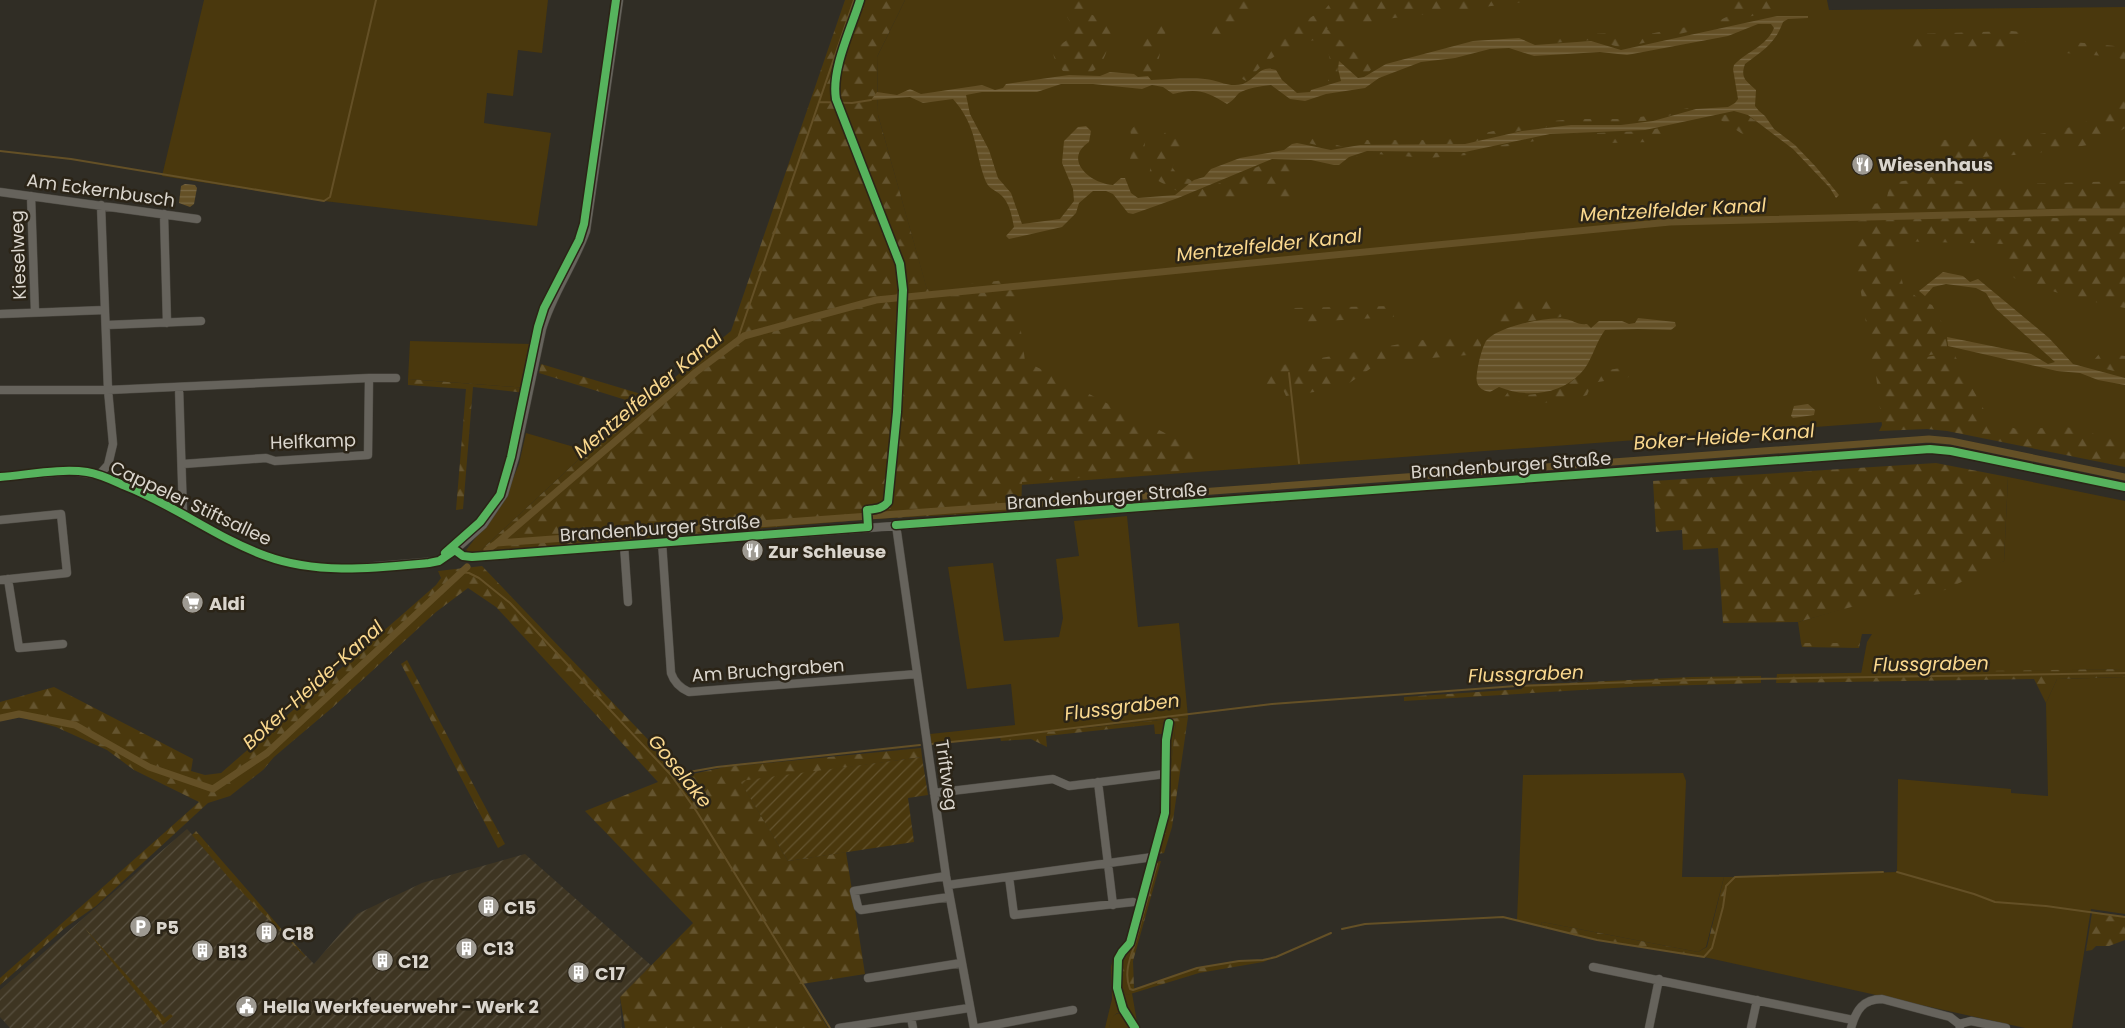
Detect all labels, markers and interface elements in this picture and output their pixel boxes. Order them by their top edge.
restaurant icon: Wiesenhaus [1850,152,1874,176]
place label: Wiesenhaus [1878,152,1993,177]
street label: Am Eckernbusch [25,167,177,213]
water label: Mentzelfelder Kanal [1579,192,1767,228]
street label: Kieselweg [4,210,32,300]
water label: Mentzelfelder Kanal [1175,222,1363,268]
water label: Mentzelfelder Kanal [568,324,728,464]
water label: Boker-Heide-Kanal [1633,417,1816,457]
street label: Helfkamp [270,427,356,455]
street label: Brandenburger Straße [1410,446,1612,484]
street label: Cappeler Stiftsallee [106,455,276,551]
street label: Brandenburger Straße [1006,477,1208,515]
street label: Brandenburger Straße [559,509,761,547]
restaurant icon: Zur Schleuse [740,539,764,563]
place label: Zur Schleuse [768,539,886,564]
supermarket icon: Aldi [181,591,205,615]
place label: Aldi [209,591,245,616]
water label: Boker-Heide-Kanal [237,614,390,756]
water label: Flussgraben [1873,649,1989,679]
street label: Am Bruchgraben [691,652,845,688]
water label: Flussgraben [1468,658,1584,690]
water label: Flussgraben [1063,687,1181,727]
water label: Goselake [642,728,718,814]
street label: Triftweg [930,738,964,812]
building icon: C15 [476,895,500,919]
place label: C15 [504,895,536,920]
parking icon: P5 [128,915,152,939]
place label: P5 [156,915,179,940]
building icon: C18 [254,921,278,945]
place label: C18 [282,921,314,946]
building icon: C13 [455,936,479,960]
place label: C13 [483,936,514,961]
building icon: B13 [190,939,214,963]
place label: B13 [218,939,248,964]
building icon: C12 [370,949,394,973]
place label: C12 [398,949,429,974]
building icon: C17 [567,961,591,985]
place label: C17 [595,961,625,986]
public building icon: Hella Werkfeuerwehr - Werk 2 [235,994,259,1018]
place label: Hella Werkfeuerwehr - Werk 2 [263,994,539,1019]

